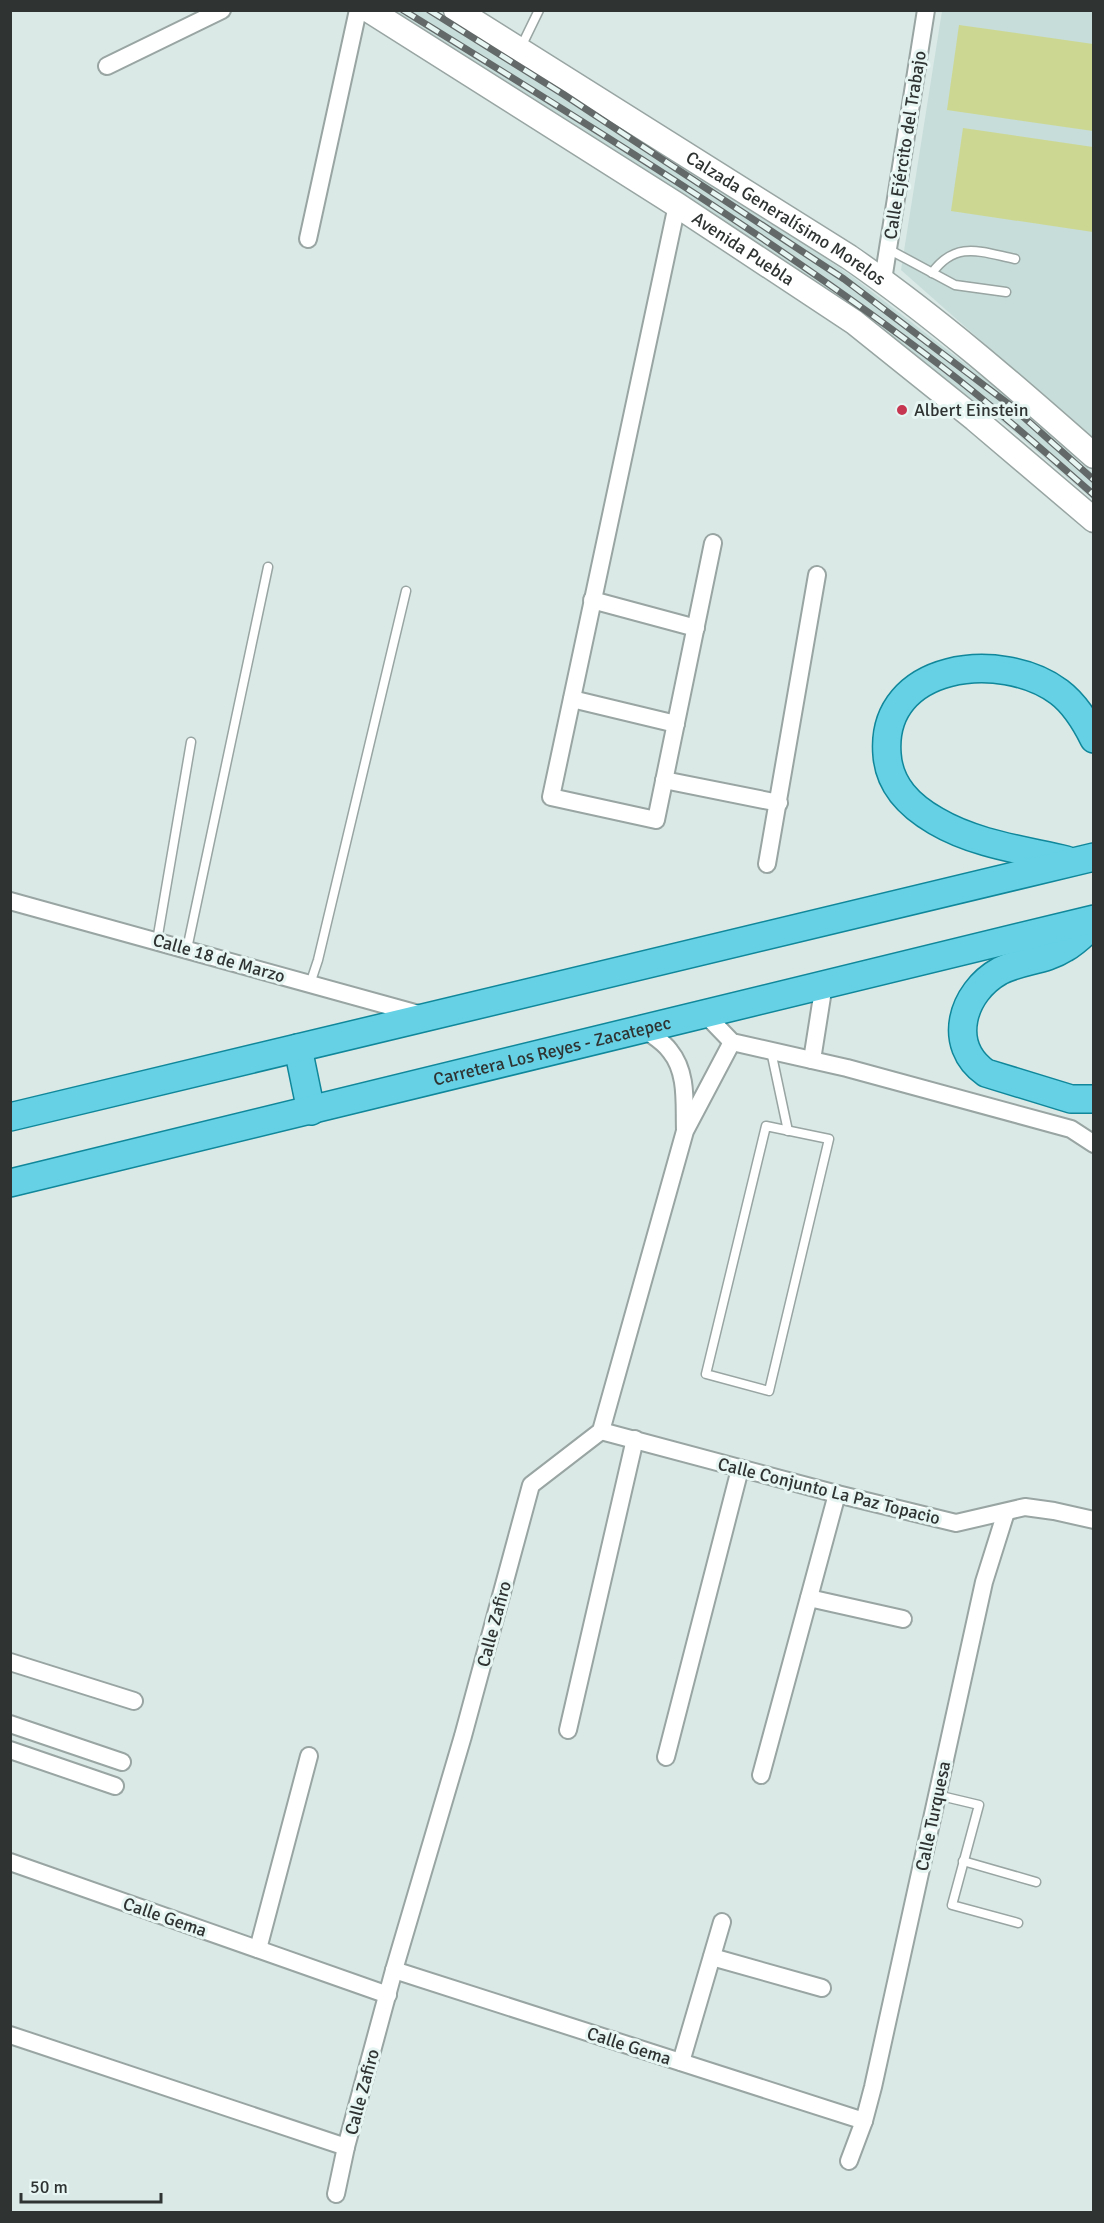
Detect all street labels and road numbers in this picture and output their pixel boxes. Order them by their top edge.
street label: Calle Ejército del Trabajo [879,49,931,241]
street label: Calzada Generalísimo Morelos [682,146,890,290]
street label: Avenida Puebla [688,207,799,290]
street label: Calle 18 de Marzo [150,929,288,987]
street label: Carretera Los Reyes - Zacatepec [431,1011,673,1091]
street label: Calle Conjunto La Paz Topacio [715,1453,943,1529]
street label: Calle Zafiro [472,1579,516,1669]
street label: Calle Turquesa [911,1759,955,1873]
street label: Calle Gema [120,1892,210,1942]
street label: Calle Gema [584,2022,674,2070]
street label: Calle Zafiro [340,2047,384,2137]

